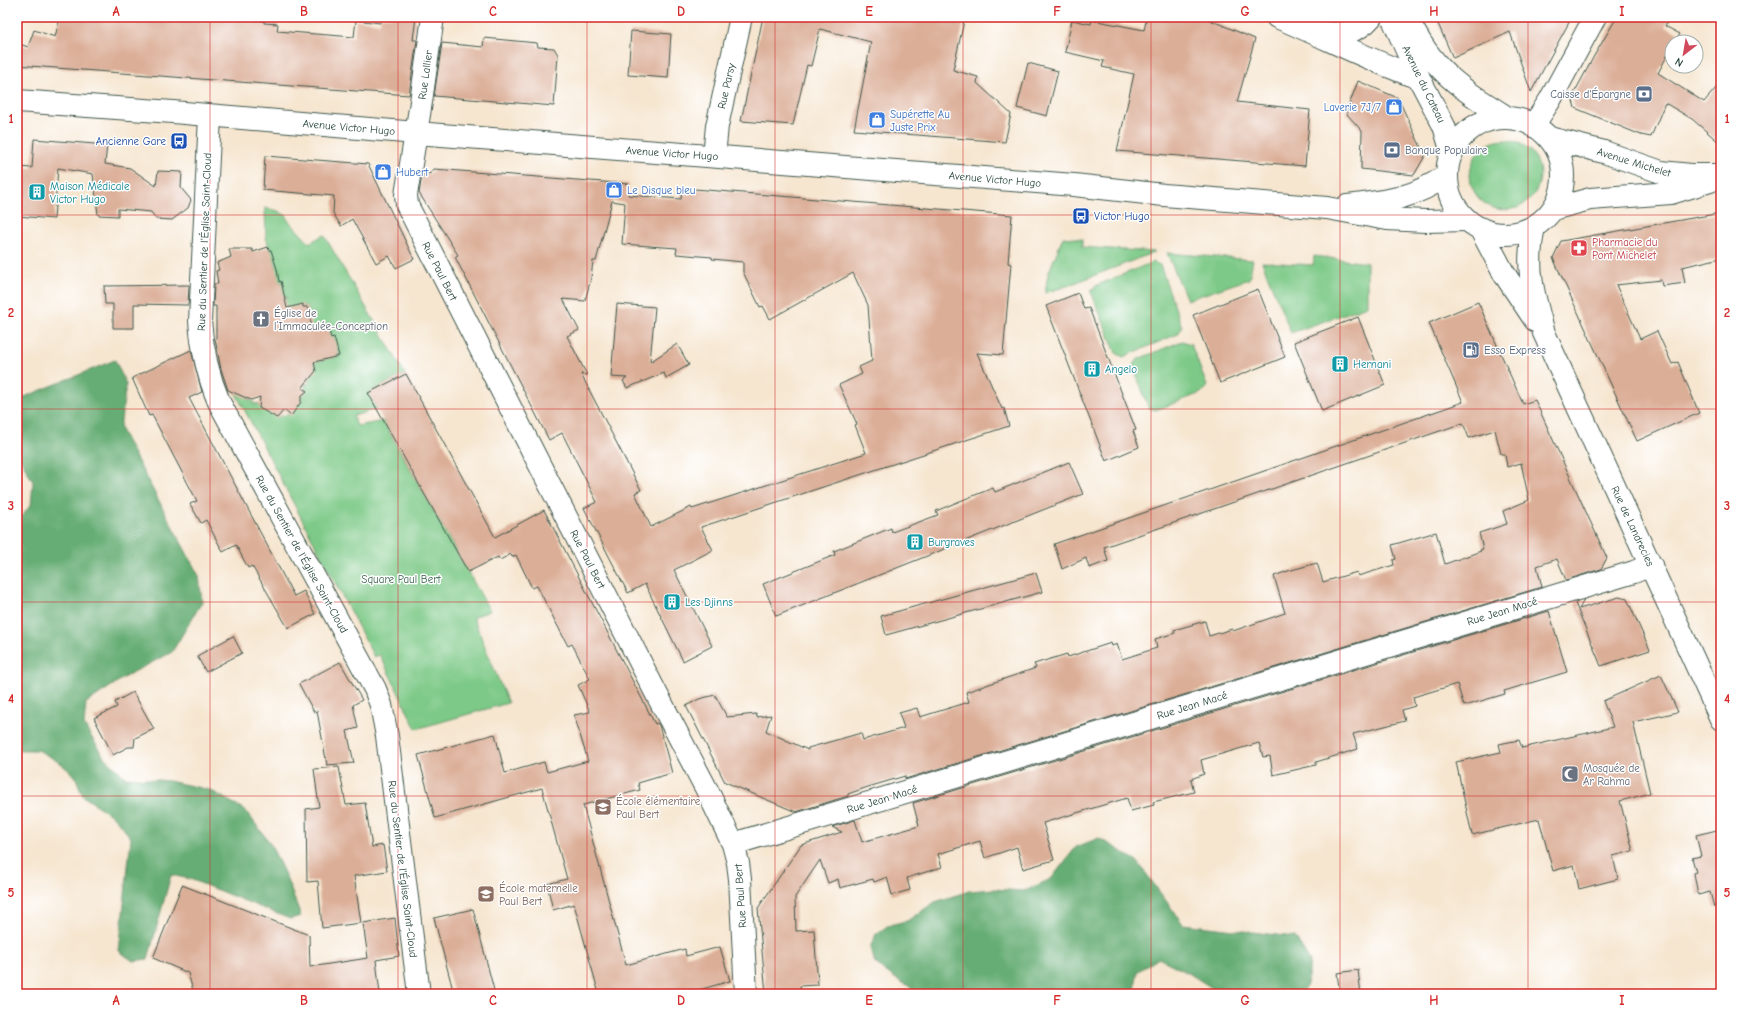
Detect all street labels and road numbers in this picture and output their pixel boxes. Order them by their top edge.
street label: Avenue du Cateau [1399,43,1448,125]
street label: Rue Lallier [416,49,435,101]
street label: Rue Parsy [715,62,738,110]
street label: Avenue Victor Hugo [302,117,396,138]
street label: Avenue Victor Hugo [625,144,719,163]
street label: Avenue Michelet [1595,145,1673,180]
street label: Rue du Sentier de l'Église Saint-Cloud [194,152,214,331]
street label: Avenue Victor Hugo [948,169,1042,190]
street label: Rue Paul Bert [419,240,460,304]
street label: Rue du Sentier de l'Église Saint-Cloud [253,473,351,636]
street label: Rue de Landrecies [1608,484,1657,569]
street label: Rue Paul Bert [567,528,608,592]
street label: Rue Jean Macé [1465,594,1539,628]
street label: Rue Jean Macé [1155,688,1229,722]
street label: Rue du Sentier de l'Église Saint-Cloud [385,780,421,959]
street label: Rue Jean Macé [845,782,919,816]
street label: Rue Paul Bert [732,863,749,928]

